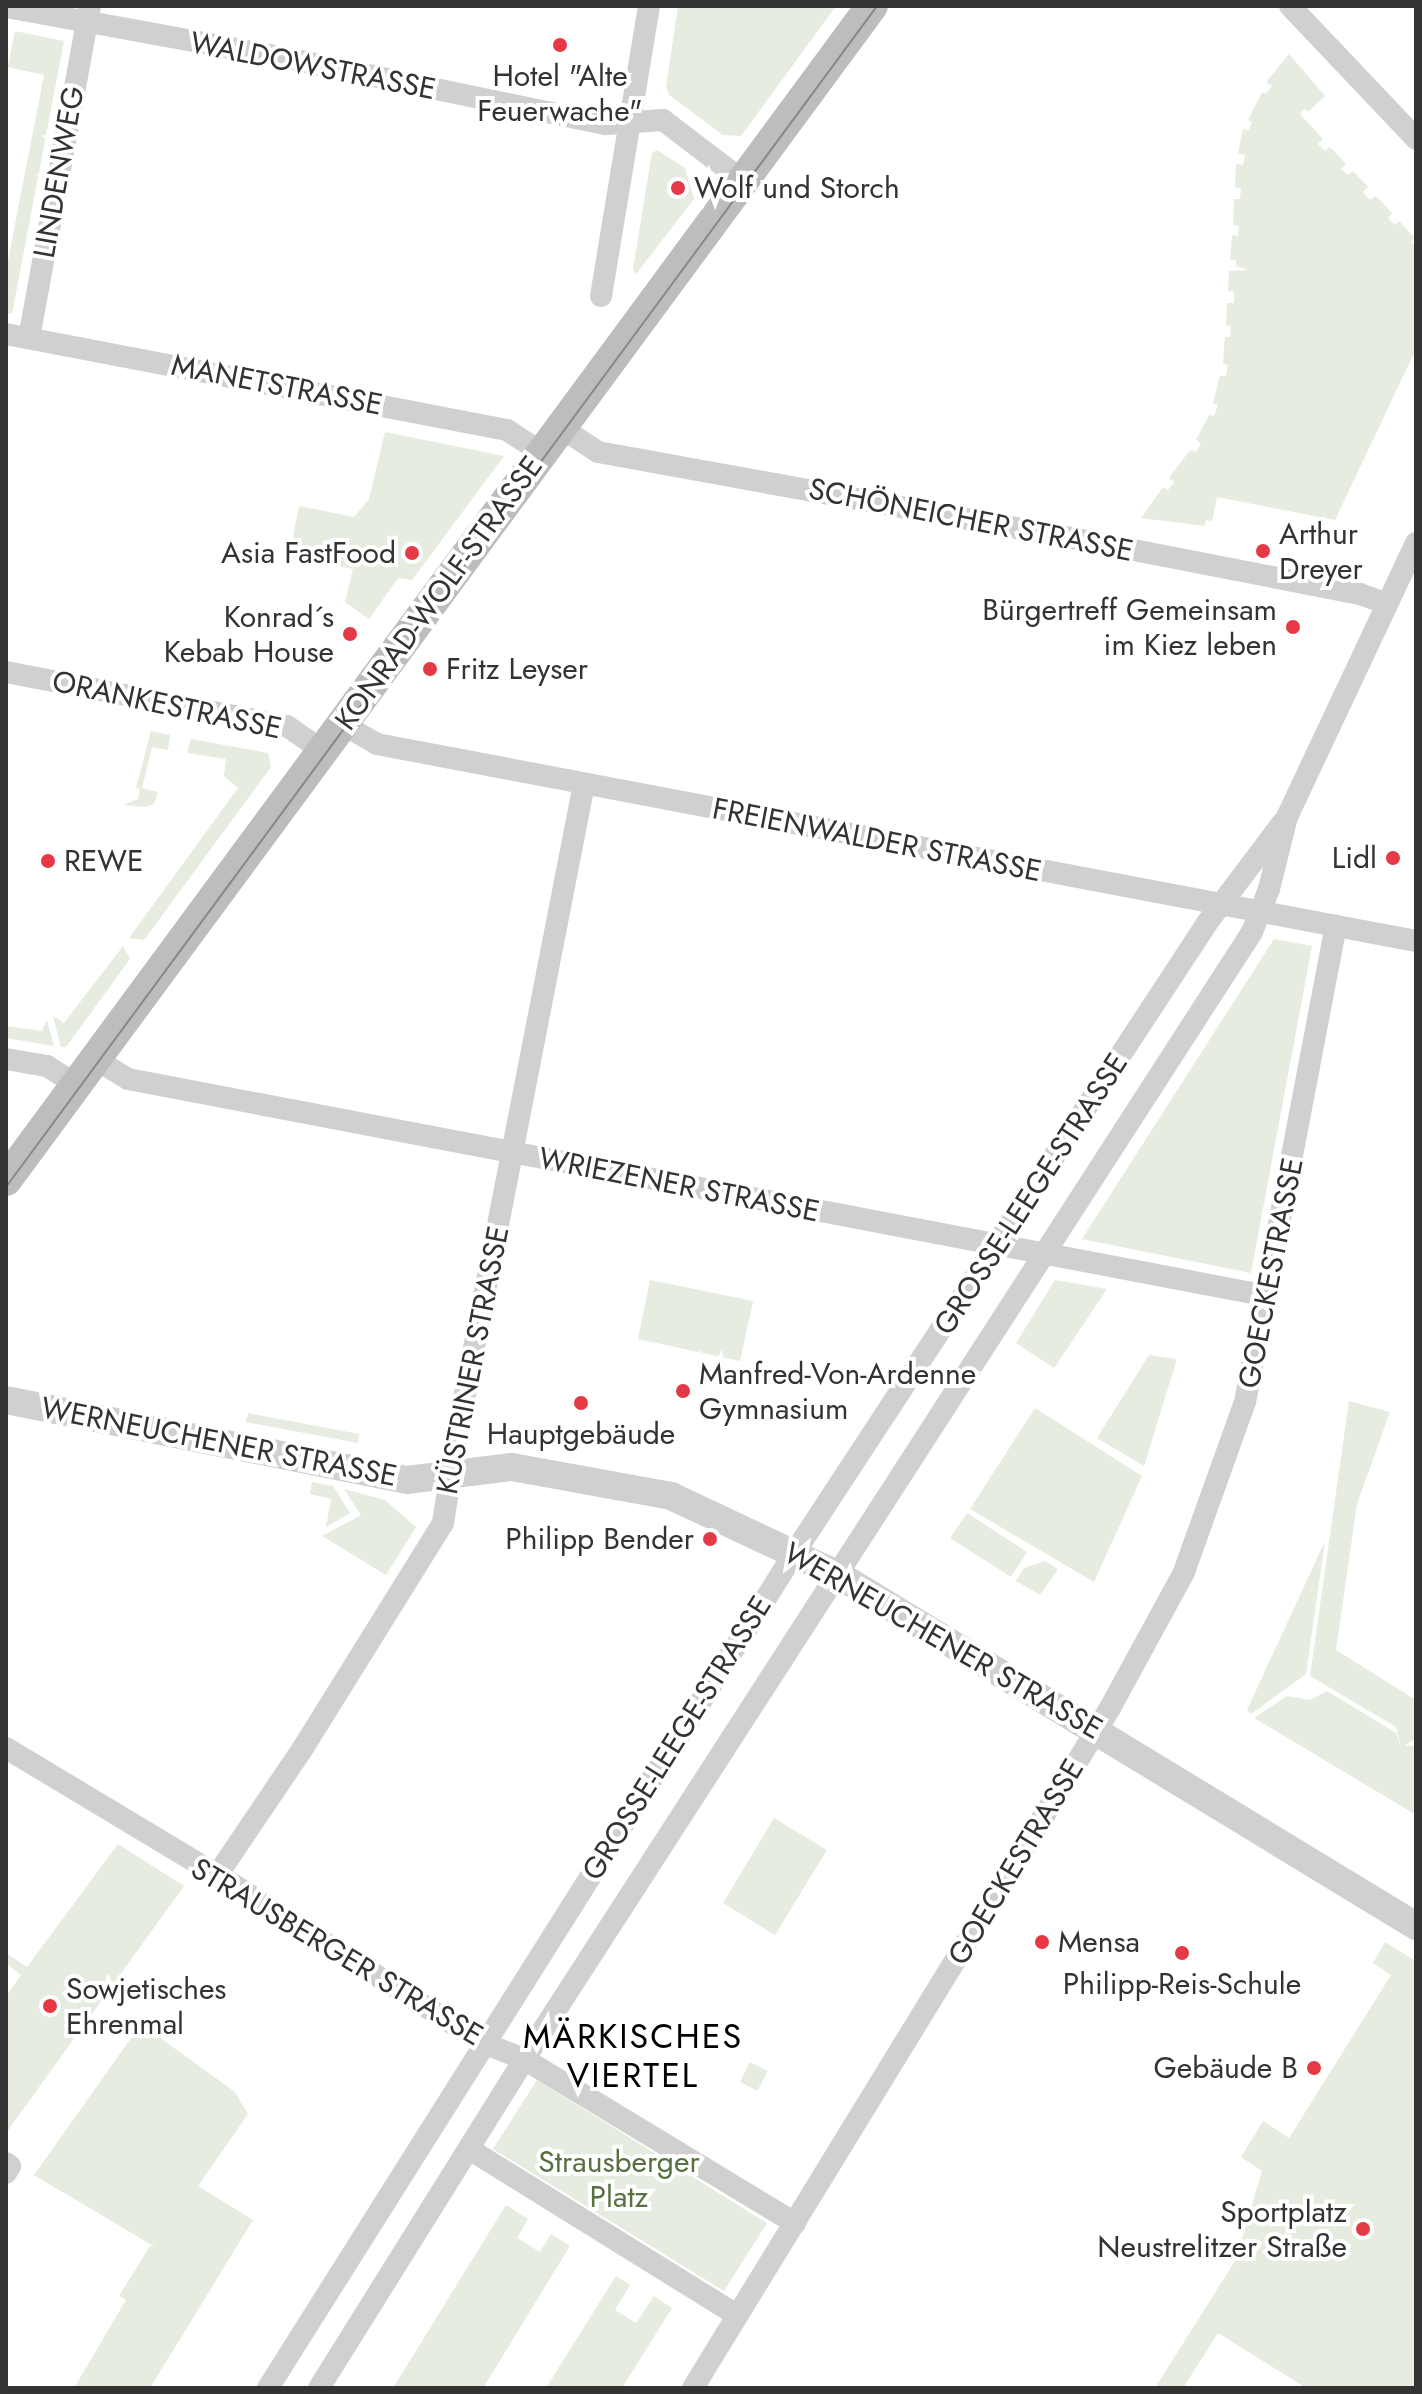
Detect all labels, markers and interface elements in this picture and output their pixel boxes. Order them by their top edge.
street label: WALDOWSTRASSE [187,25,439,107]
marker: Hotel "Alte Feuerwache" [551,36,569,54]
place label: Hotel "Alte Feuerwache" [477,58,643,128]
street label: LINDENWEG [26,83,92,261]
place label: Wolf und Storch [694,170,900,206]
marker: Wolf und Storch [669,179,687,197]
street label: MANETSTRASSE [168,347,386,423]
street label: KONRAD-WOLF-STRASSE [328,449,550,737]
street label: SCHÖNEICHER STRASSE [806,471,1136,569]
place label: Arthur Dreyer [1279,516,1363,586]
place label: Asia FastFood [221,535,396,571]
marker: Arthur Dreyer [1254,542,1272,560]
marker: Asia FastFood [403,544,421,562]
place label: Bürgertreff Gemeinsam im Kiez leben [982,592,1277,662]
place label: Konrad´s Kebab House [164,599,334,670]
marker: Bürgertreff Gemeinsam im Kiez leben [1284,618,1302,636]
marker: Konrad´s Kebab House [341,625,359,643]
place label: Fritz Leyser [446,651,588,687]
marker: Fritz Leyser [421,660,439,678]
street label: ORANKESTRASSE [49,663,285,747]
street label: FREIENWALDER STRASSE [709,790,1045,890]
place label: Lidl [1332,840,1377,876]
place label: REWE [64,843,143,879]
marker: Lidl [1384,849,1402,867]
marker: REWE [39,852,57,870]
street label: GROSSE-LEEGE-STRASSE [926,1047,1136,1341]
street label: WRIEZENER STRASSE [536,1140,822,1230]
street label: GOECKESTRASSE [1231,1155,1311,1391]
street label: KÜSTRINER STRASSE [429,1223,517,1497]
place label: Manfred-Von-Ardenne Gymnasium [699,1356,976,1426]
marker: Manfred-Von-Ardenne Gymnasium [674,1382,692,1400]
street label: WERNEUCHENER STRASSE [38,1390,400,1494]
marker: Hauptgebäude [572,1394,590,1412]
place label: Hauptgebäude [487,1416,675,1452]
place label: Philipp Bender [505,1521,694,1557]
marker: Philipp Bender [701,1530,719,1548]
street label: WERNEUCHENER STRASSE [777,1535,1109,1747]
street label: GROSSE-LEEGE-STRASSE [575,1589,779,1887]
street label: GOECKESTRASSE [940,1753,1092,1971]
street label: STRAUSBERGER STRASSE [185,1851,489,2053]
place label: Mensa [1058,1924,1140,1960]
marker: Mensa [1033,1933,1051,1951]
marker: Philipp-Reis-Schule [1173,1944,1191,1962]
place label: Philipp-Reis-Schule [1063,1966,1301,2002]
place label: Sowjetisches Ehrenmal [66,1971,226,2042]
marker: Sowjetisches Ehrenmal [41,1997,59,2015]
district label: MÄRKISCHES VIERTEL [523,2016,743,2096]
place label: Gebäude B [1154,2050,1298,2086]
marker: Gebäude B [1305,2059,1323,2077]
park label: Strausberger Platz [538,2144,700,2214]
place label: Sportplatz Neustrelitzer Straße [1097,2194,1347,2264]
marker: Sportplatz Neustrelitzer Straße [1354,2220,1372,2238]

